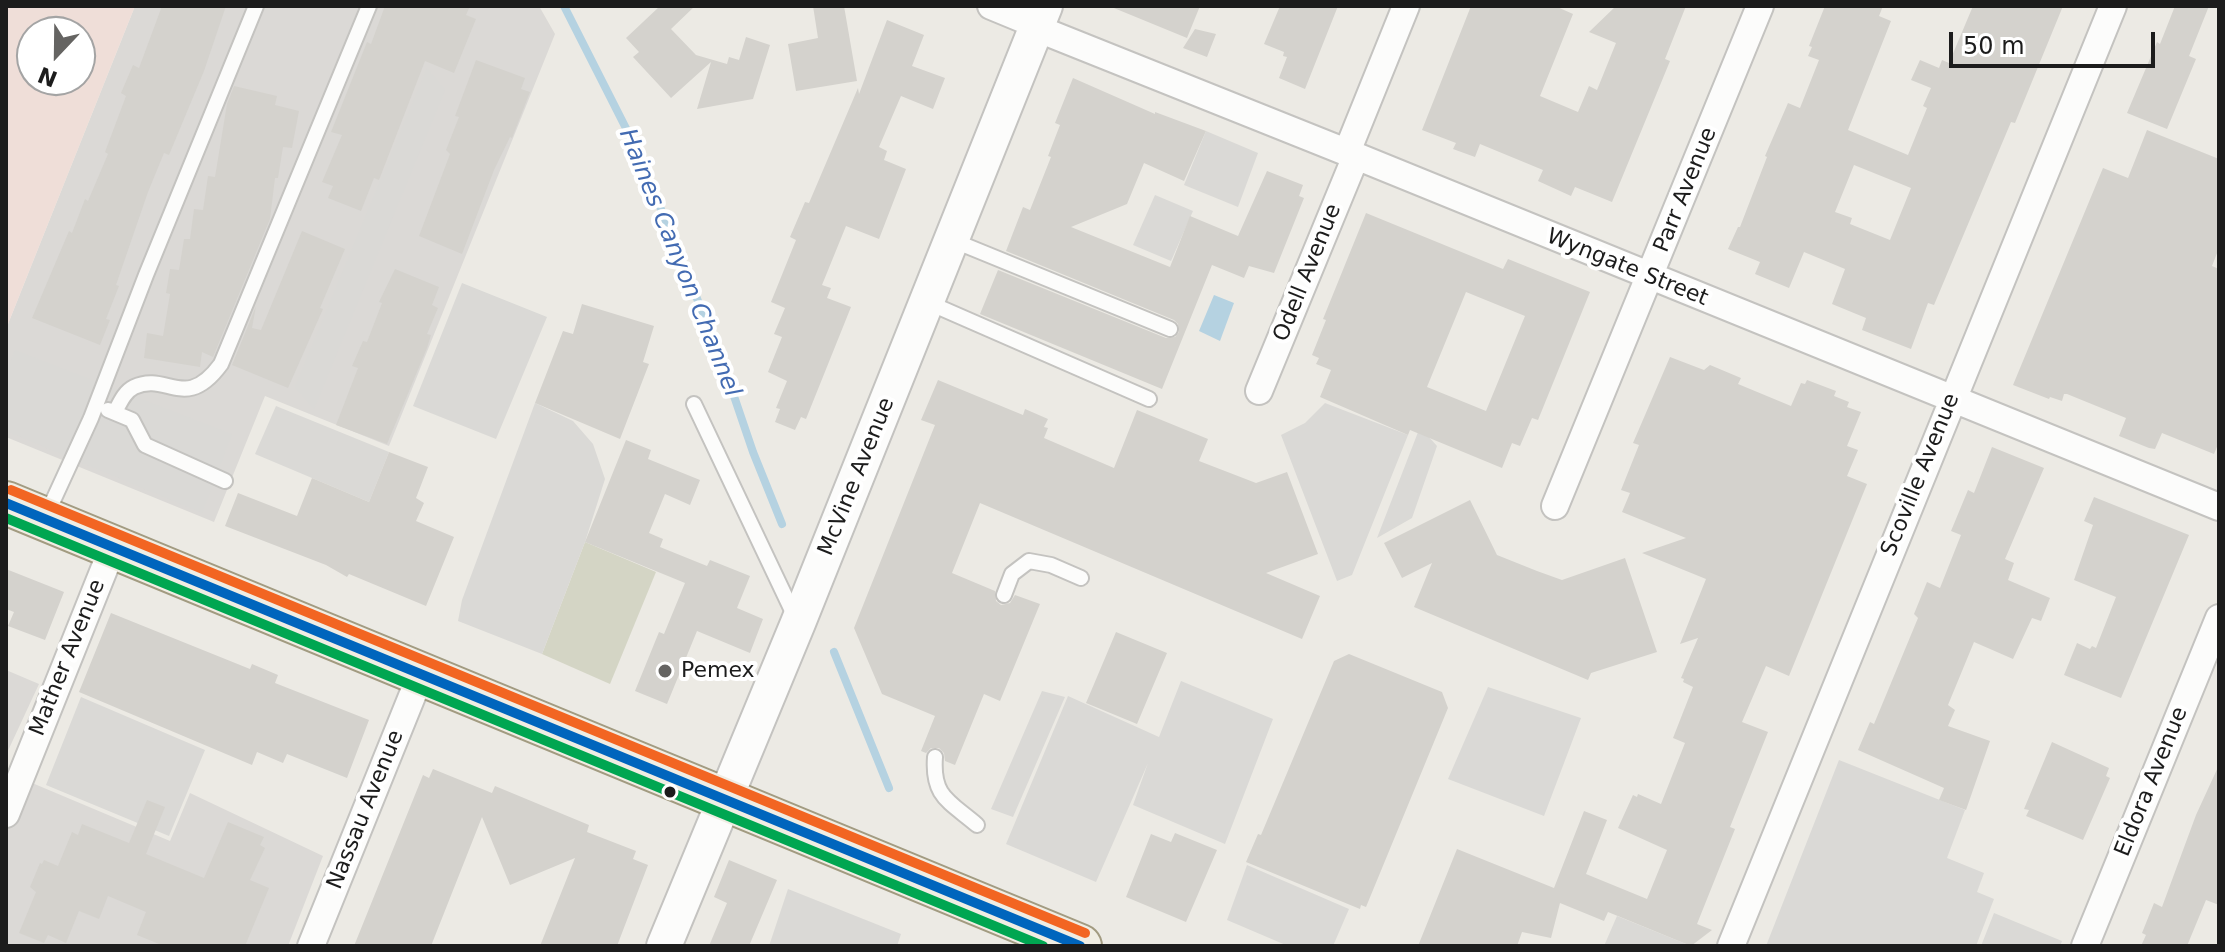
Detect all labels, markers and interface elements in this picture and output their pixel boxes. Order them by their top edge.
north arrow [16,16,96,96]
scale bar [1953,16,2159,66]
text: 50 m [1963,32,2025,60]
text: N [34,62,61,92]
street label: Parr Avenue [1649,124,1723,256]
water label: Haines Canyon Channel [612,125,746,401]
street label: Odell Avenue [1268,200,1348,346]
street label: Wyngate Street [1542,224,1712,312]
street label: Scoville Avenue [1876,390,1966,560]
street label: McVine Avenue [813,394,901,560]
street label: Mather Avenue [25,576,111,740]
place label: Pemex [681,658,755,684]
marker: Pemex [656,662,674,680]
street label: Eldora Avenue [2110,703,2194,861]
street label: Nassau Avenue [322,727,410,893]
unlabelled marker [662,784,678,800]

